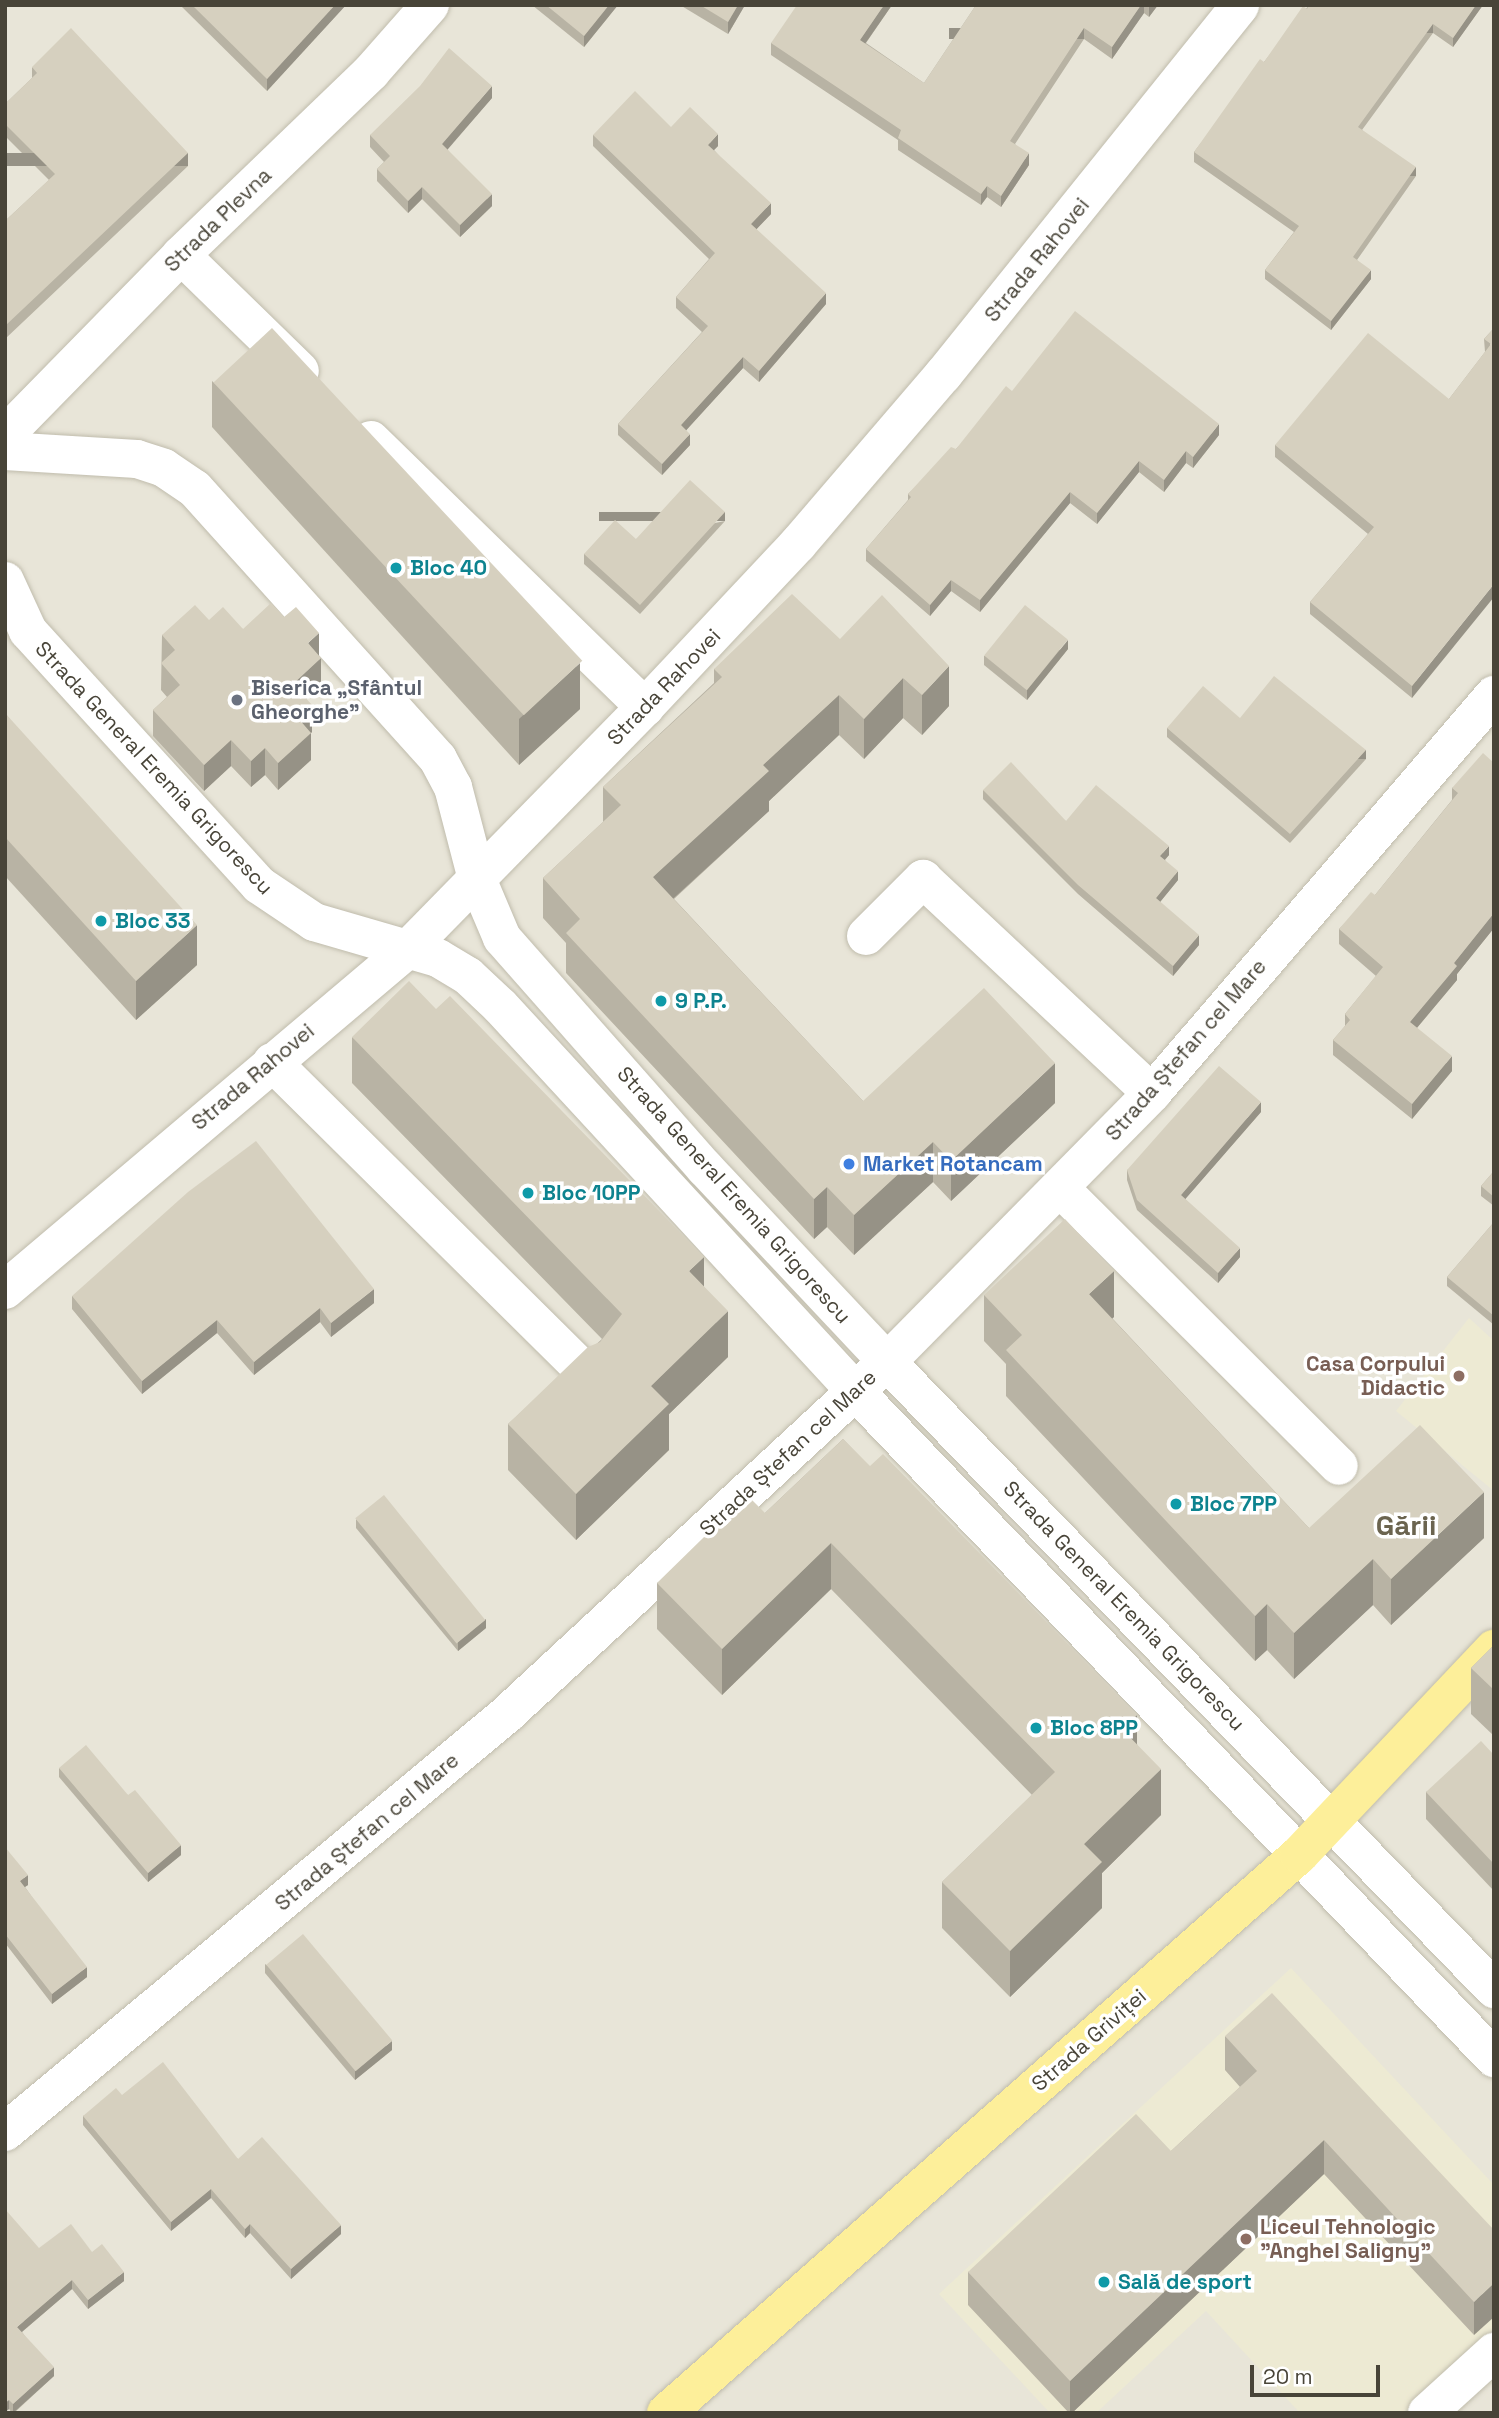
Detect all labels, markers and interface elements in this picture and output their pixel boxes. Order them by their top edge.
street label: Strada Plevna [159,163,277,277]
street label: Strada Rahovei [979,193,1095,327]
place label: Bloc 40 [410,555,487,581]
marker: Bloc 40 [388,560,404,576]
street label: Strada Rahovei [602,624,726,750]
street label: Strada General Eremia Grigorescu [30,636,278,900]
place label: Biserica „Sfântul Gheorghe" [251,675,423,725]
marker: Biserica „Sfântul Gheorghe" [229,692,245,708]
place label: Bloc 33 [115,908,191,934]
marker: Bloc 33 [93,913,109,929]
street label: Strada Ștefan cel Mare [1100,954,1272,1146]
place label: 9 P.P. [675,988,727,1014]
marker: 9 P.P. [653,993,669,1009]
street label: Strada Rahovei [187,1018,319,1136]
street label: Strada General Eremia Grigorescu [612,1061,856,1329]
place label: Market Rotancam [863,1151,1043,1177]
marker: Market Rotancam [841,1156,857,1172]
place label: Bloc 10PP [542,1180,640,1206]
marker: Bloc 10PP [520,1185,536,1201]
place label: Casa Corpului Didactic [1306,1351,1445,1401]
street label: Strada Ștefan cel Mare [694,1365,882,1541]
marker: Casa Corpului Didactic [1451,1368,1467,1384]
street label: Strada General Eremia Grigorescu [998,1476,1250,1736]
place label: Bloc 7PP [1190,1491,1277,1517]
marker: Bloc 7PP [1168,1496,1184,1512]
district label: Gării [1376,1508,1436,1542]
place label: Bloc 8PP [1050,1715,1138,1741]
marker: Bloc 8PP [1028,1720,1044,1736]
street label: Strada Ștefan cel Mare [270,1748,464,1916]
street label: Strada Griviței [1027,1984,1151,2096]
place label: Liceul Tehnologic "Anghel Saligny" [1260,2214,1436,2264]
marker: Liceul Tehnologic "Anghel Saligny" [1238,2231,1254,2247]
place label: Sală de sport [1118,2269,1252,2295]
marker: Sală de sport [1096,2274,1112,2290]
scale bar [1254,2352,1384,2396]
text: 20 m [1263,2363,1313,2390]

